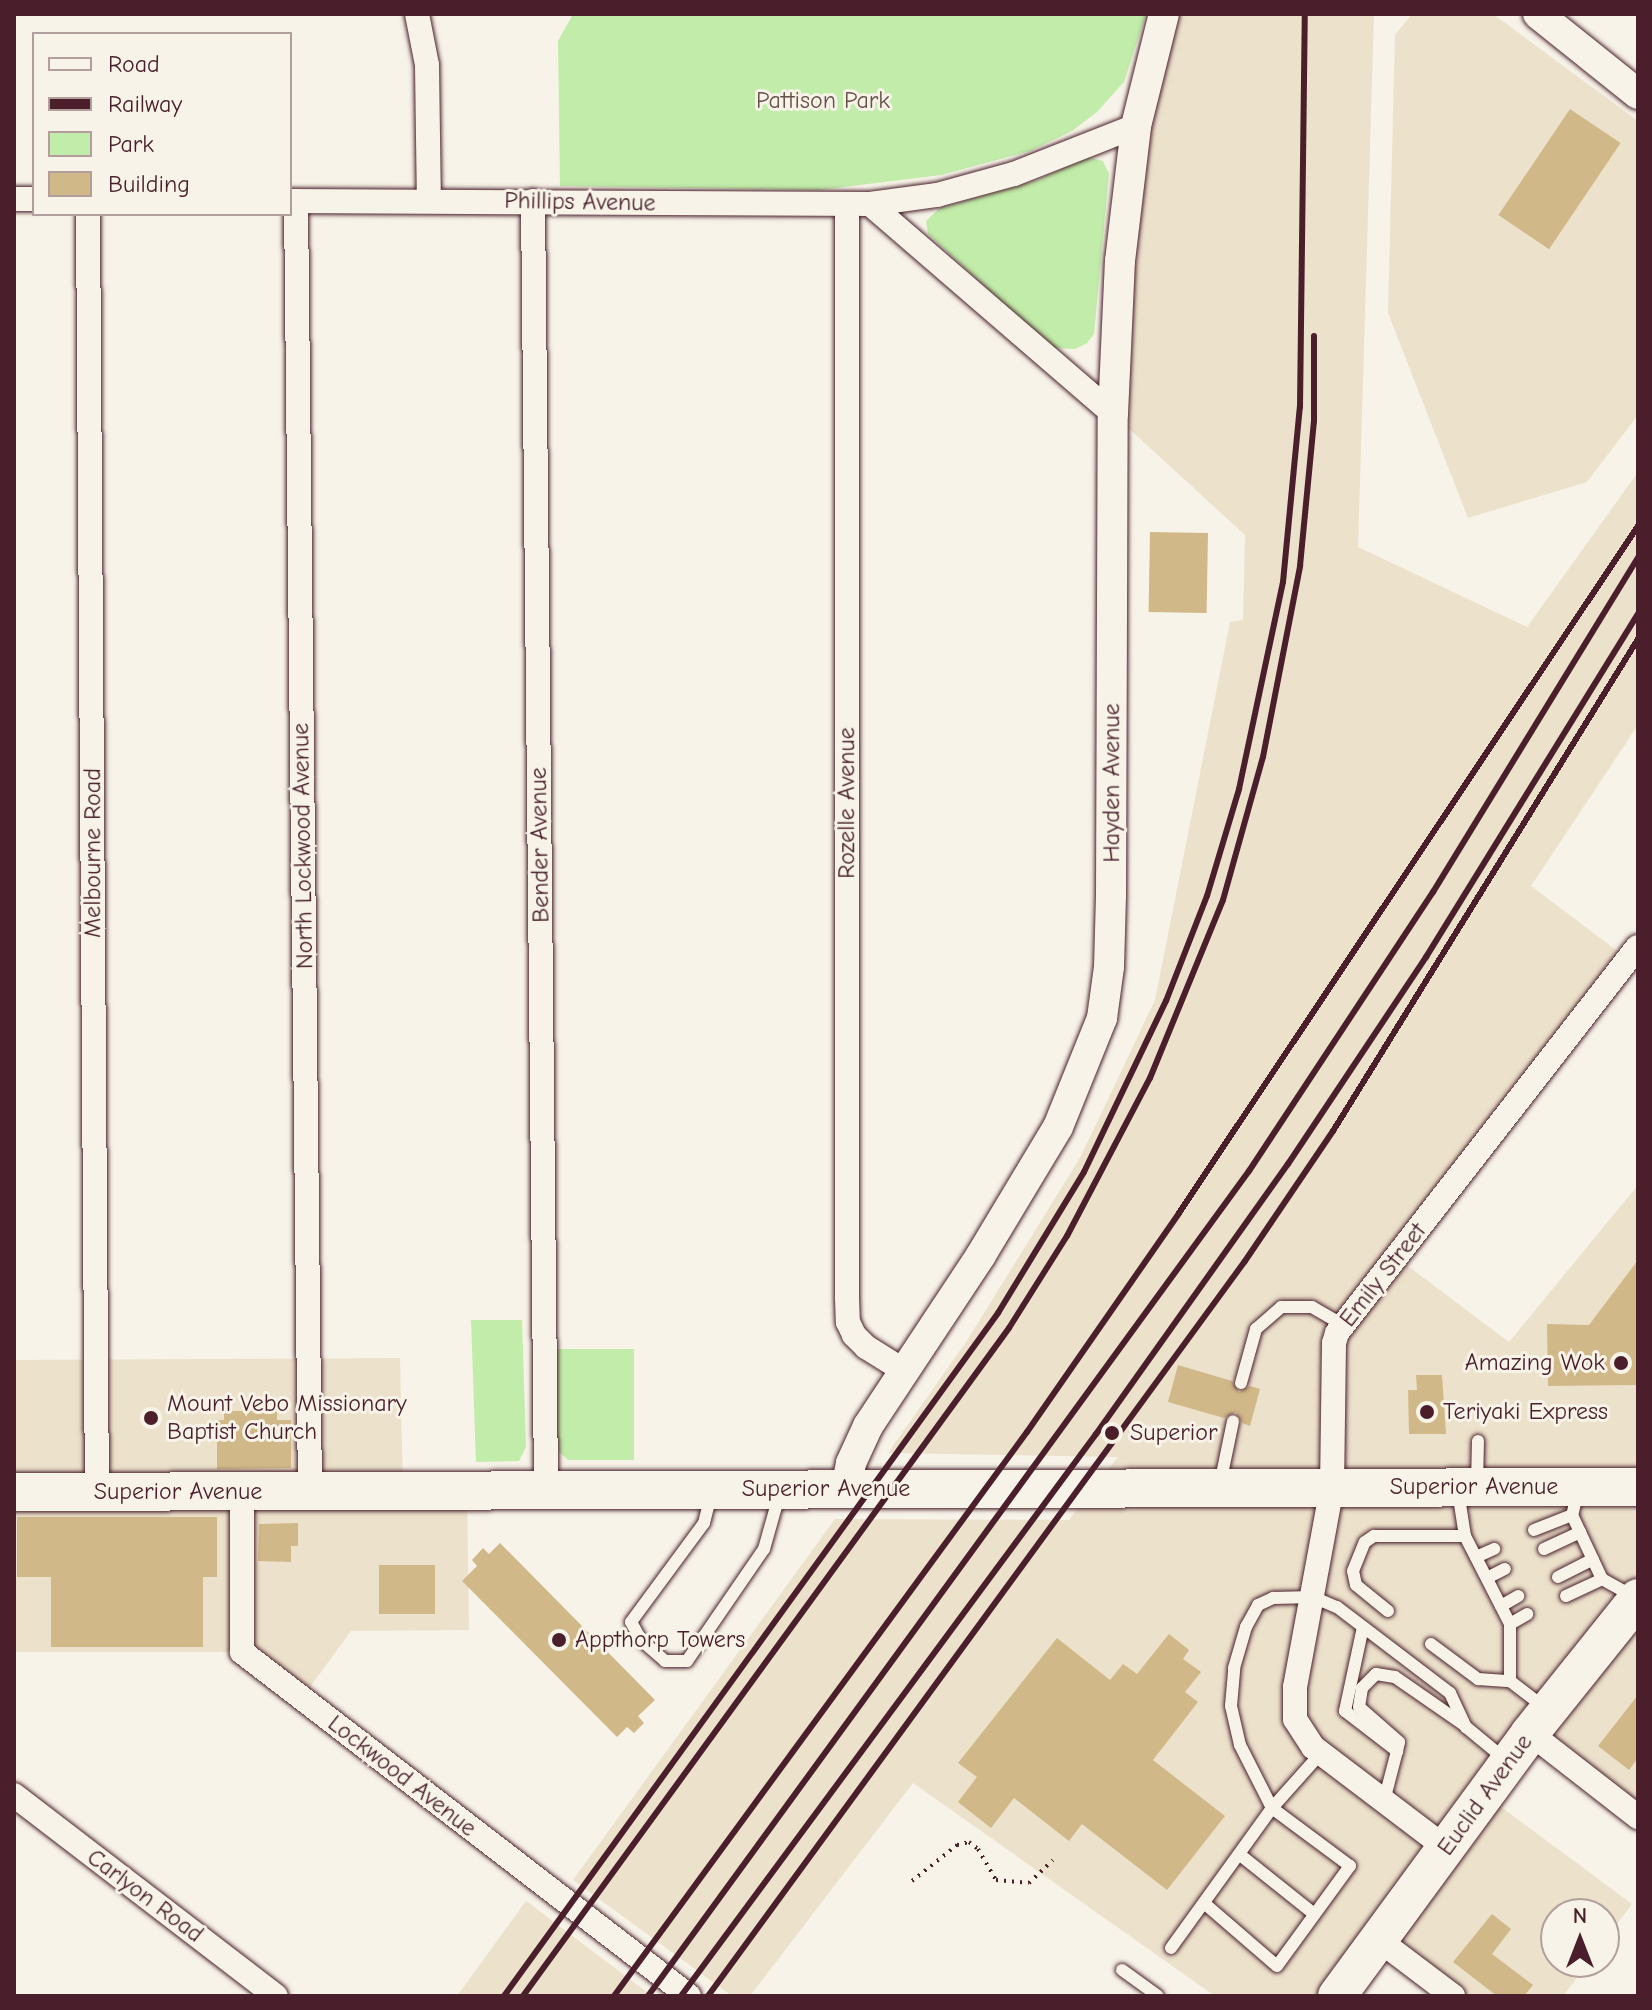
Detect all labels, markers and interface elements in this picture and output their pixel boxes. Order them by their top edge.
legend [32,32,292,216]
text: Road [108,50,160,78]
park label: Pattison Park [756,87,890,115]
text: Railway [108,90,182,118]
text: Park [108,130,154,158]
text: Building [108,170,190,198]
street label: Phillips Avenue [504,186,656,218]
street label: Hayden Avenue [1098,703,1126,863]
street label: North Lockwood Avenue [286,723,320,969]
street label: Rozelle Avenue [833,727,861,879]
street label: Bender Avenue [524,767,556,923]
street label: Melbourne Road [79,768,107,938]
street label: Emily Street [1334,1217,1432,1333]
place label: Amazing Wok [1465,1349,1605,1377]
marker: Amazing Wok [1612,1354,1630,1372]
place label: Mount Vebo Missionary Baptist Church [167,1390,407,1446]
place label: Teriyaki Express [1443,1398,1608,1426]
marker: Teriyaki Express [1418,1403,1436,1421]
marker: Mount Vebo Missionary Baptist Church [142,1409,160,1427]
place label: Superior [1130,1419,1217,1447]
marker: Superior [1101,1422,1123,1444]
street label: Superior Avenue [1390,1473,1558,1501]
street label: Superior Avenue [742,1475,910,1503]
street label: Superior Avenue [94,1478,262,1506]
place label: Appthorp Towers [575,1626,745,1654]
marker: Appthorp Towers [550,1631,568,1649]
street label: Lockwood Avenue [322,1709,482,1843]
street label: Euclid Avenue [1431,1729,1539,1861]
street label: Carlyon Road [81,1843,209,1949]
north arrow [1540,1898,1620,1978]
text: N [1573,1903,1587,1929]

